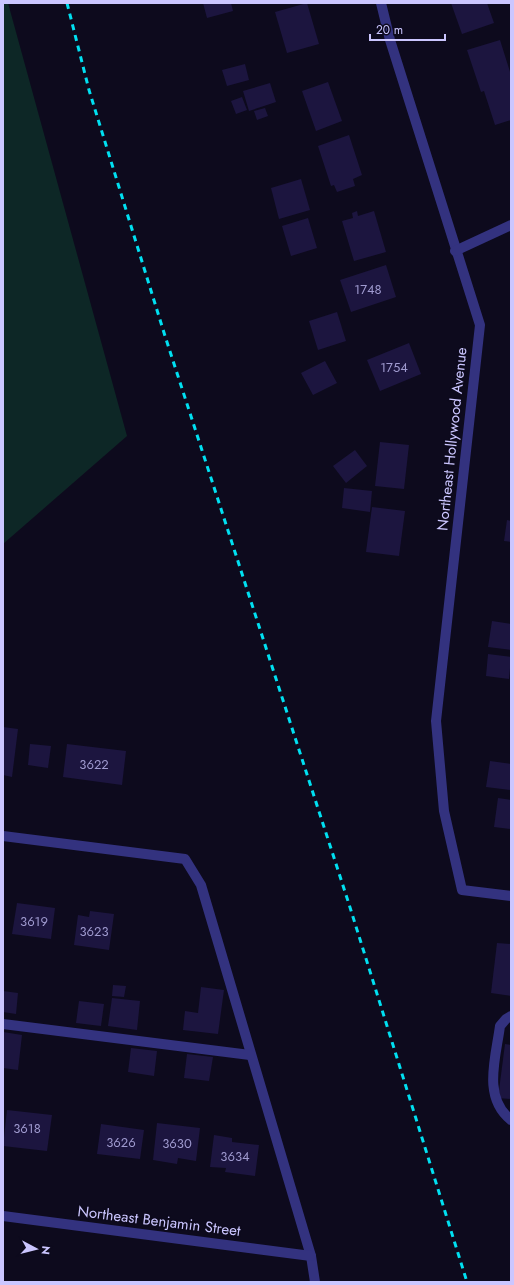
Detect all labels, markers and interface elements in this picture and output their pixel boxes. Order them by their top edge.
scale bar [370,16,445,42]
text: 20 m [376,21,403,39]
house number: 1748 [354,280,382,299]
street label: Northeast Hollywood Avenue [431,346,473,532]
house number: 1754 [380,358,408,377]
house number: 3622 [79,755,109,774]
house number: 3619 [20,912,48,931]
house number: 3623 [79,922,109,941]
house number: 3618 [13,1119,41,1138]
house number: 3626 [106,1133,136,1152]
house number: 3630 [162,1134,192,1153]
house number: 3634 [220,1147,250,1166]
street label: Northeast Benjamin Street [76,1200,242,1242]
north arrow [16,1229,56,1269]
text: N [37,1245,54,1256]

